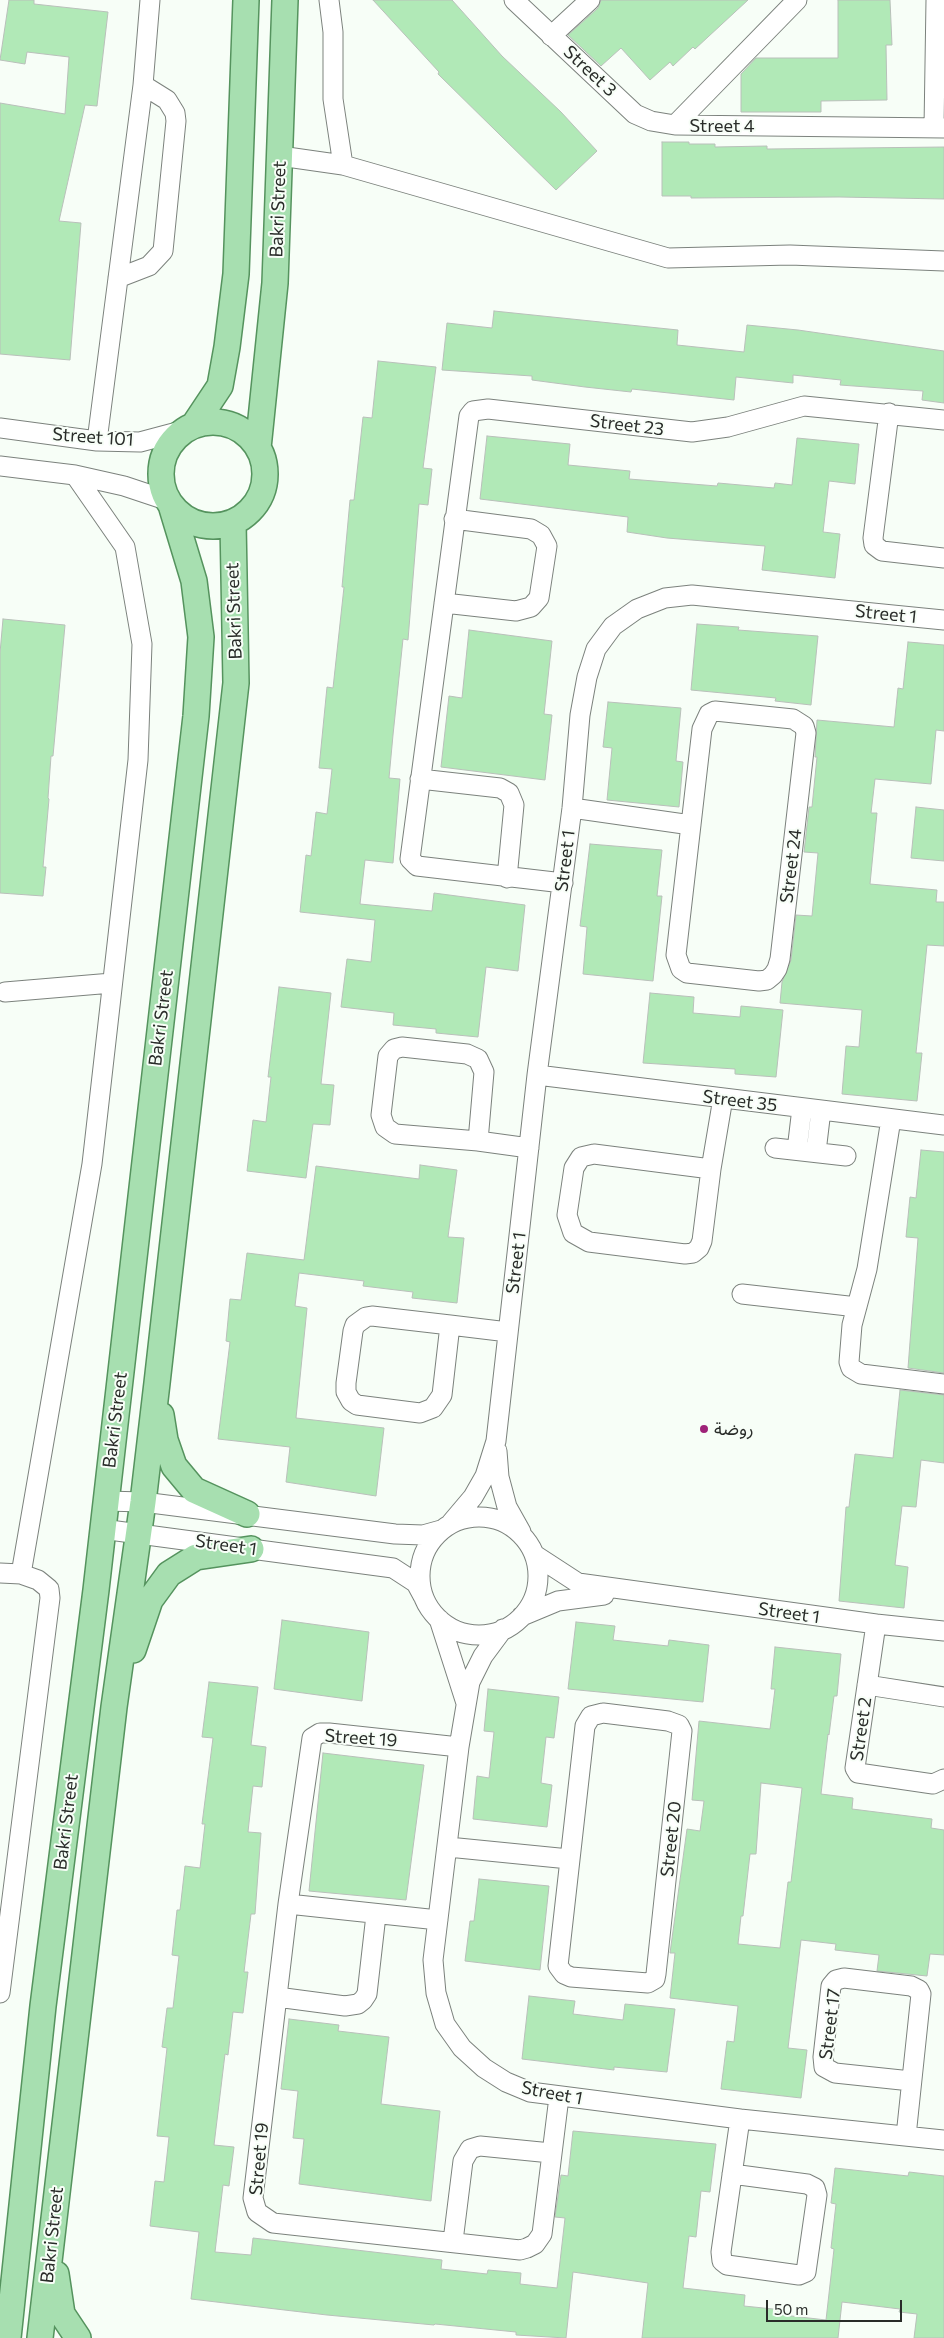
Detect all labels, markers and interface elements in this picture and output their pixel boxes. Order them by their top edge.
street label: Street 3 [559,41,621,101]
street label: Street 4 [689,115,755,137]
street label: Bakri Street [266,160,290,258]
street label: Street 23 [589,410,665,440]
street label: Street 101 [52,423,134,451]
street label: Bakri Street [222,562,246,660]
street label: Street 1 [854,600,918,628]
street label: Street 24 [776,828,806,904]
street label: Street 1 [551,829,579,893]
street label: Bakri Street [144,969,178,1067]
street label: Street 35 [701,1086,779,1116]
street label: Street 1 [502,1231,530,1295]
street label: Bakri Street [98,1371,132,1469]
place label: روضة [714,1418,754,1440]
marker: روضة [698,1423,710,1435]
street label: Street 1 [194,1530,258,1560]
street label: Street 1 [757,1598,821,1628]
street label: Street 2 [846,1696,876,1762]
street label: Street 19 [324,1725,398,1751]
street label: Bakri Street [49,1773,83,1871]
street label: Street 20 [656,1800,686,1878]
street label: Street 17 [815,1987,845,2061]
street label: Street 1 [519,2076,585,2110]
street label: Street 19 [245,2122,273,2196]
street label: Bakri Street [36,2186,68,2284]
scale bar [769,2290,905,2322]
text: 50 m [774,2300,808,2318]

